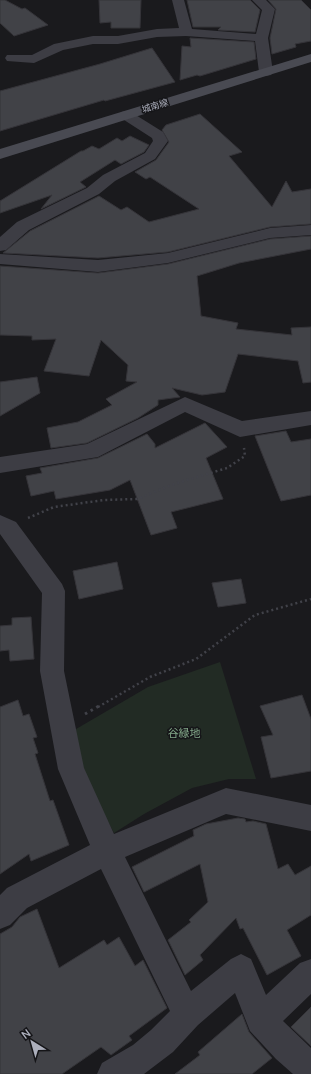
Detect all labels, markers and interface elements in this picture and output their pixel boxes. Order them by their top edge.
street label: 城南線 [140,95,171,116]
park label: 谷緑地 [168,725,201,740]
north arrow [12,1022,52,1062]
text: N [18,1025,33,1042]

